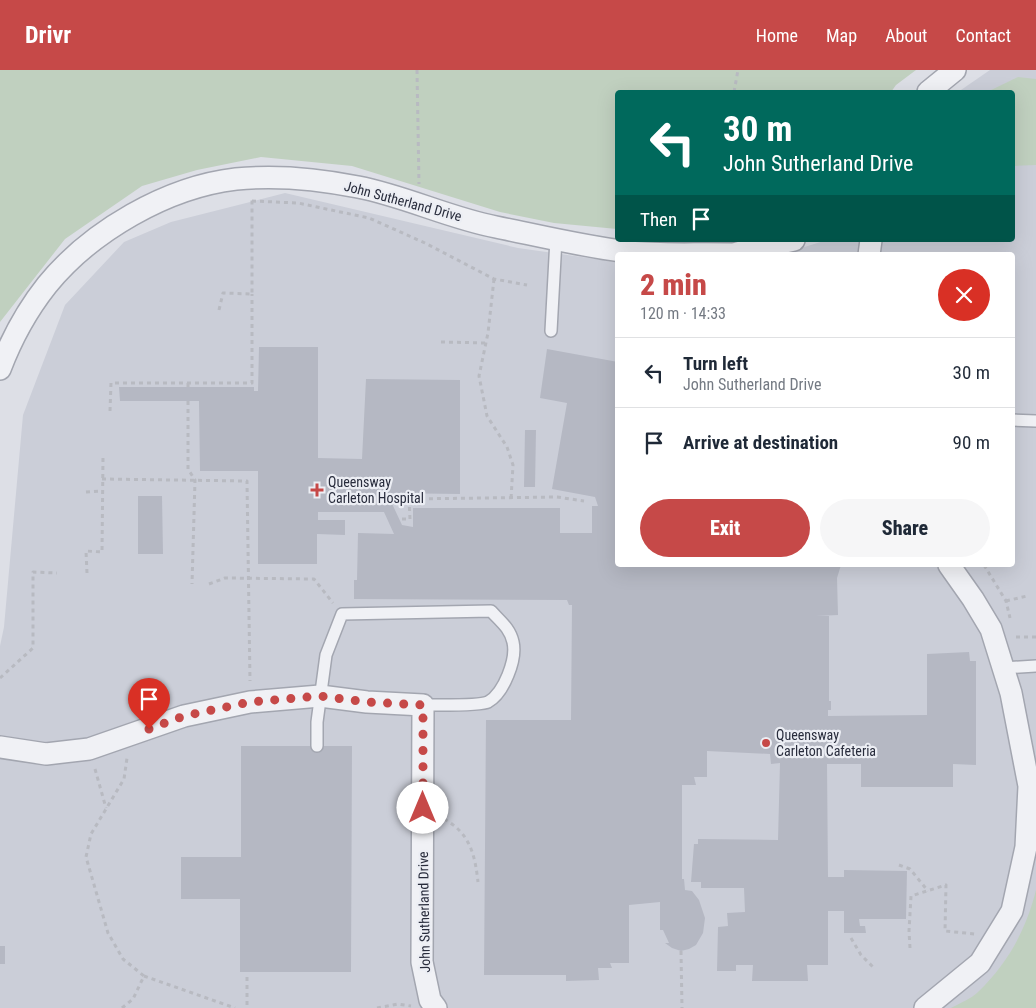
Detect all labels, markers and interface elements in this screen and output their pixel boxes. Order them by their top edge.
text: Drivr [25,21,71,49]
text: Home [756,25,798,46]
text: Map [826,25,857,46]
text: About [885,25,927,46]
text: Contact [955,25,1011,46]
text: 30 m [723,109,792,150]
icon: left [640,110,705,175]
text: John Sutherland Drive [723,151,913,176]
street label: John Sutherland Drive [342,178,464,225]
icon: arrive [687,205,715,233]
text: Then [640,208,677,231]
text: 2 min [640,267,707,302]
button: close [938,269,990,321]
text: 120 m · 14:33 [640,304,726,323]
text: Turn left [683,352,748,375]
icon: left [640,359,668,387]
text: 30 m [953,361,990,384]
text: John Sutherland Drive [683,375,821,394]
icon: arrive [640,429,668,457]
text: Arrive at destination [683,431,838,454]
text: 90 m [953,431,990,454]
place label: Queensway Carleton Hospital [328,474,424,506]
marker: Queensway Carleton Hospital [310,483,324,497]
button: Exit [640,499,810,557]
button: Share [820,499,990,557]
pin [128,678,170,729]
icon: arrive [135,685,163,713]
place label: Queensway Carleton Cafeteria [776,727,876,759]
marker: Queensway Carleton Cafeteria [760,737,772,749]
position arrow [396,781,448,833]
street label: John Sutherland Drive [415,851,433,973]

